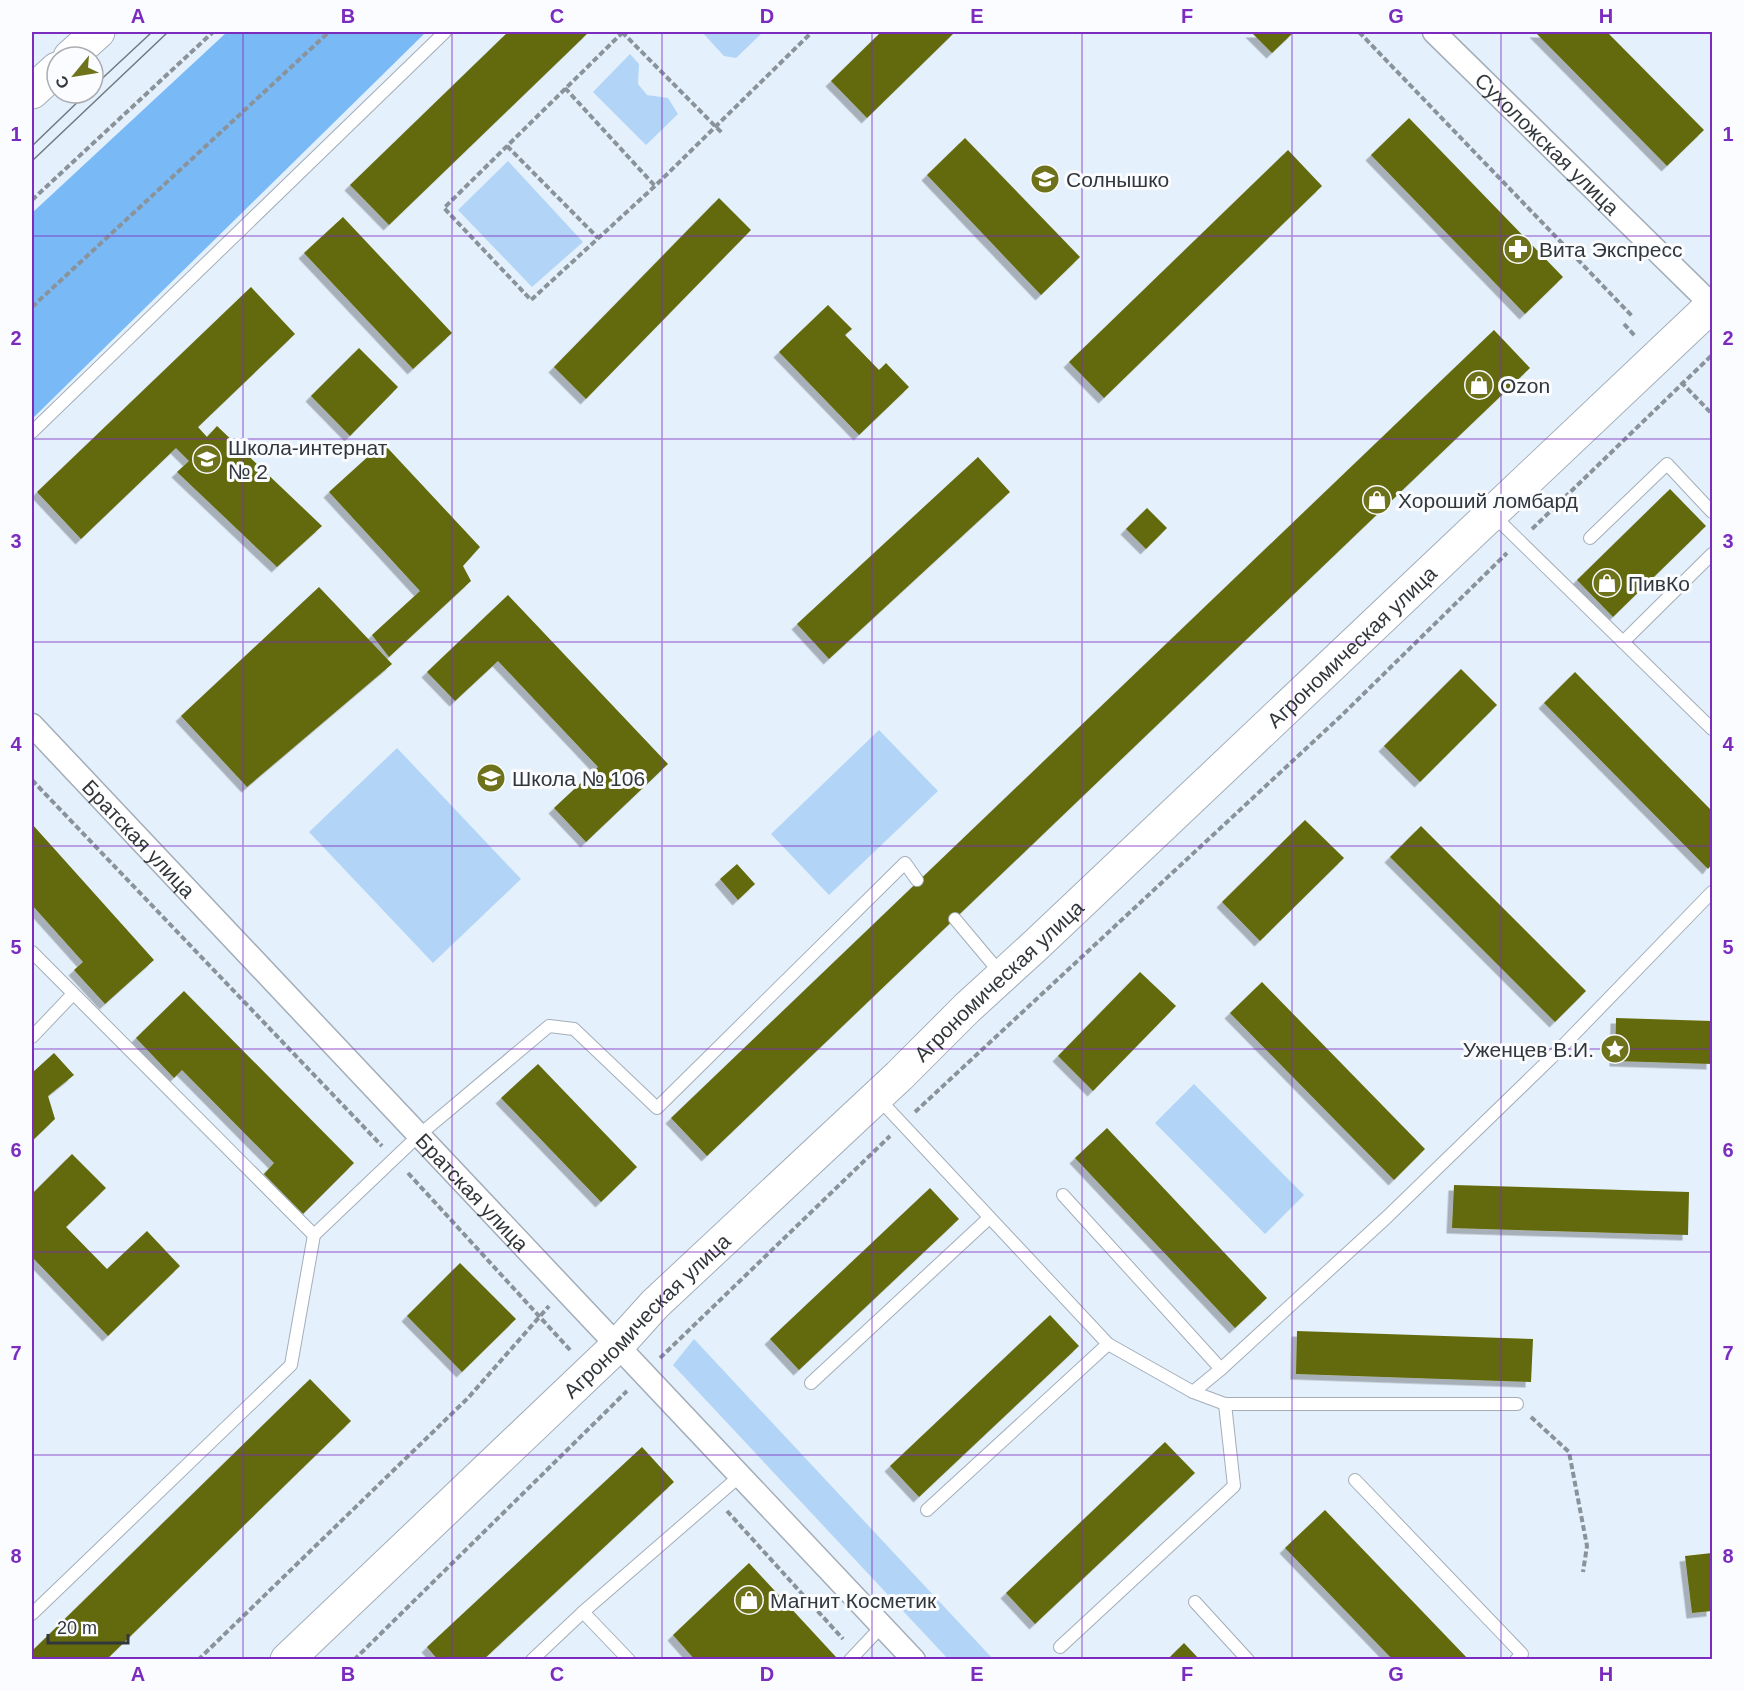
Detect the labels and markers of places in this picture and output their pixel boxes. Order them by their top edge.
school or university icon: Солнышко [1029,163,1061,195]
place label: Солнышко [1066,168,1169,191]
pharmacy icon: Вита Экспресс [1502,233,1534,265]
place label: Вита Экспресс [1539,238,1682,261]
shop icon: Ozon [1463,369,1495,401]
place label: Ozon [1500,374,1550,397]
place label: Школа-интернат № 2 [228,436,388,483]
school or university icon: Школа-интернат № 2 [191,443,223,475]
shop icon: Хороший ломбард [1361,484,1393,516]
place label: Хороший ломбард [1398,489,1578,512]
shop icon: ПивКо [1591,567,1623,599]
place label: ПивКо [1628,572,1690,595]
school or university icon: Школа № 106 [475,762,507,794]
place label: Школа № 106 [512,767,645,790]
place icon: Уженцев В.И. [1599,1033,1631,1065]
place label: Уженцев В.И. [1463,1038,1594,1061]
shop icon: Магнит Косметик [733,1584,765,1616]
place label: Магнит Косметик [770,1589,937,1612]

